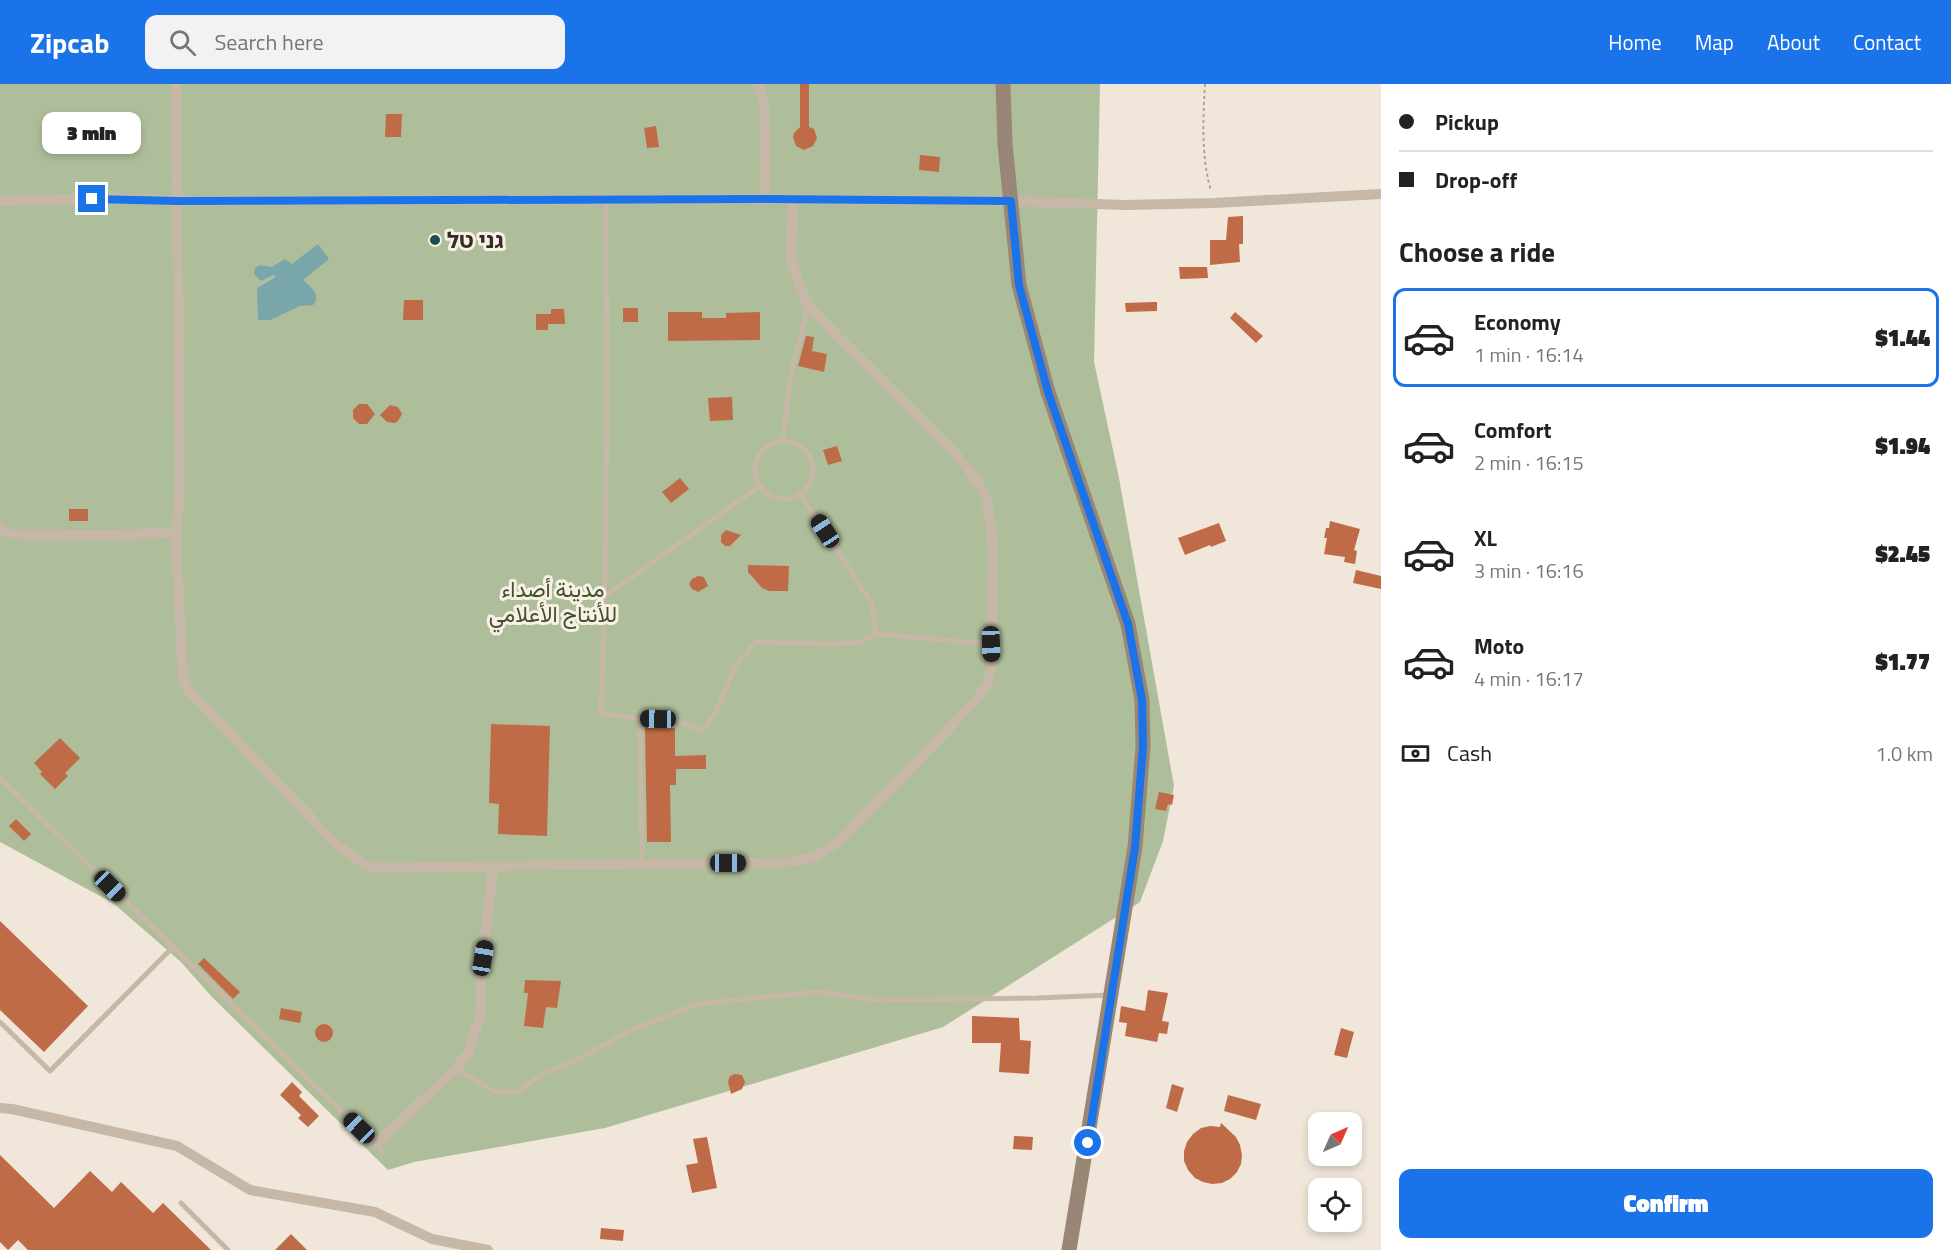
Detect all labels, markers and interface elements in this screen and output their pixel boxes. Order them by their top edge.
search box [145,15,565,69]
text: Zipcab [30,21,109,64]
text: Search here [214,25,324,59]
icon: search [166,26,199,59]
text: Home [1608,26,1662,58]
text: Map [1695,26,1734,58]
text: About [1767,26,1820,58]
text: Contact [1853,26,1921,58]
text: Pickup [1435,105,1499,139]
callout: 3 min [42,112,142,154]
text: 3 min [67,117,116,148]
text: Drop-off [1435,163,1517,197]
route end [78,185,105,212]
place label: גני טל [447,223,503,257]
text: Choose a ride [1399,231,1555,272]
marker: גני טל [428,233,442,247]
text: Economy [1474,305,1561,339]
icon: car [1402,311,1456,365]
text: $1.44 [1875,321,1930,355]
text: 1 min · 16:14 [1474,339,1584,370]
text: Comfort [1474,413,1552,447]
icon: car [1402,419,1456,473]
text: $1.94 [1875,429,1930,463]
text: 2 min · 16:15 [1474,447,1584,478]
car [808,511,842,551]
text: XL [1474,521,1497,555]
icon: car [1402,527,1456,581]
text: $2.45 [1875,537,1930,571]
text: 3 min · 16:16 [1474,555,1584,586]
park label: مدينة أصداء للأنتاج الأعلامي [489,572,617,633]
car [981,626,1001,662]
text: Moto [1474,629,1524,663]
icon: car [1402,635,1456,689]
text: $1.77 [1875,645,1930,679]
text: 4 min · 16:17 [1474,663,1584,694]
car [640,710,676,728]
text: Cash [1447,736,1492,770]
icon: cash [1399,737,1432,770]
text: 1.0 km [1876,738,1933,769]
car [710,854,746,872]
car [91,867,129,905]
car [471,939,495,977]
car [340,1109,378,1147]
north arrow [1308,1112,1362,1166]
map controls [1308,1112,1362,1232]
route start [1074,1129,1101,1156]
button: Confirm [1399,1169,1933,1238]
button: locate [1308,1178,1362,1232]

